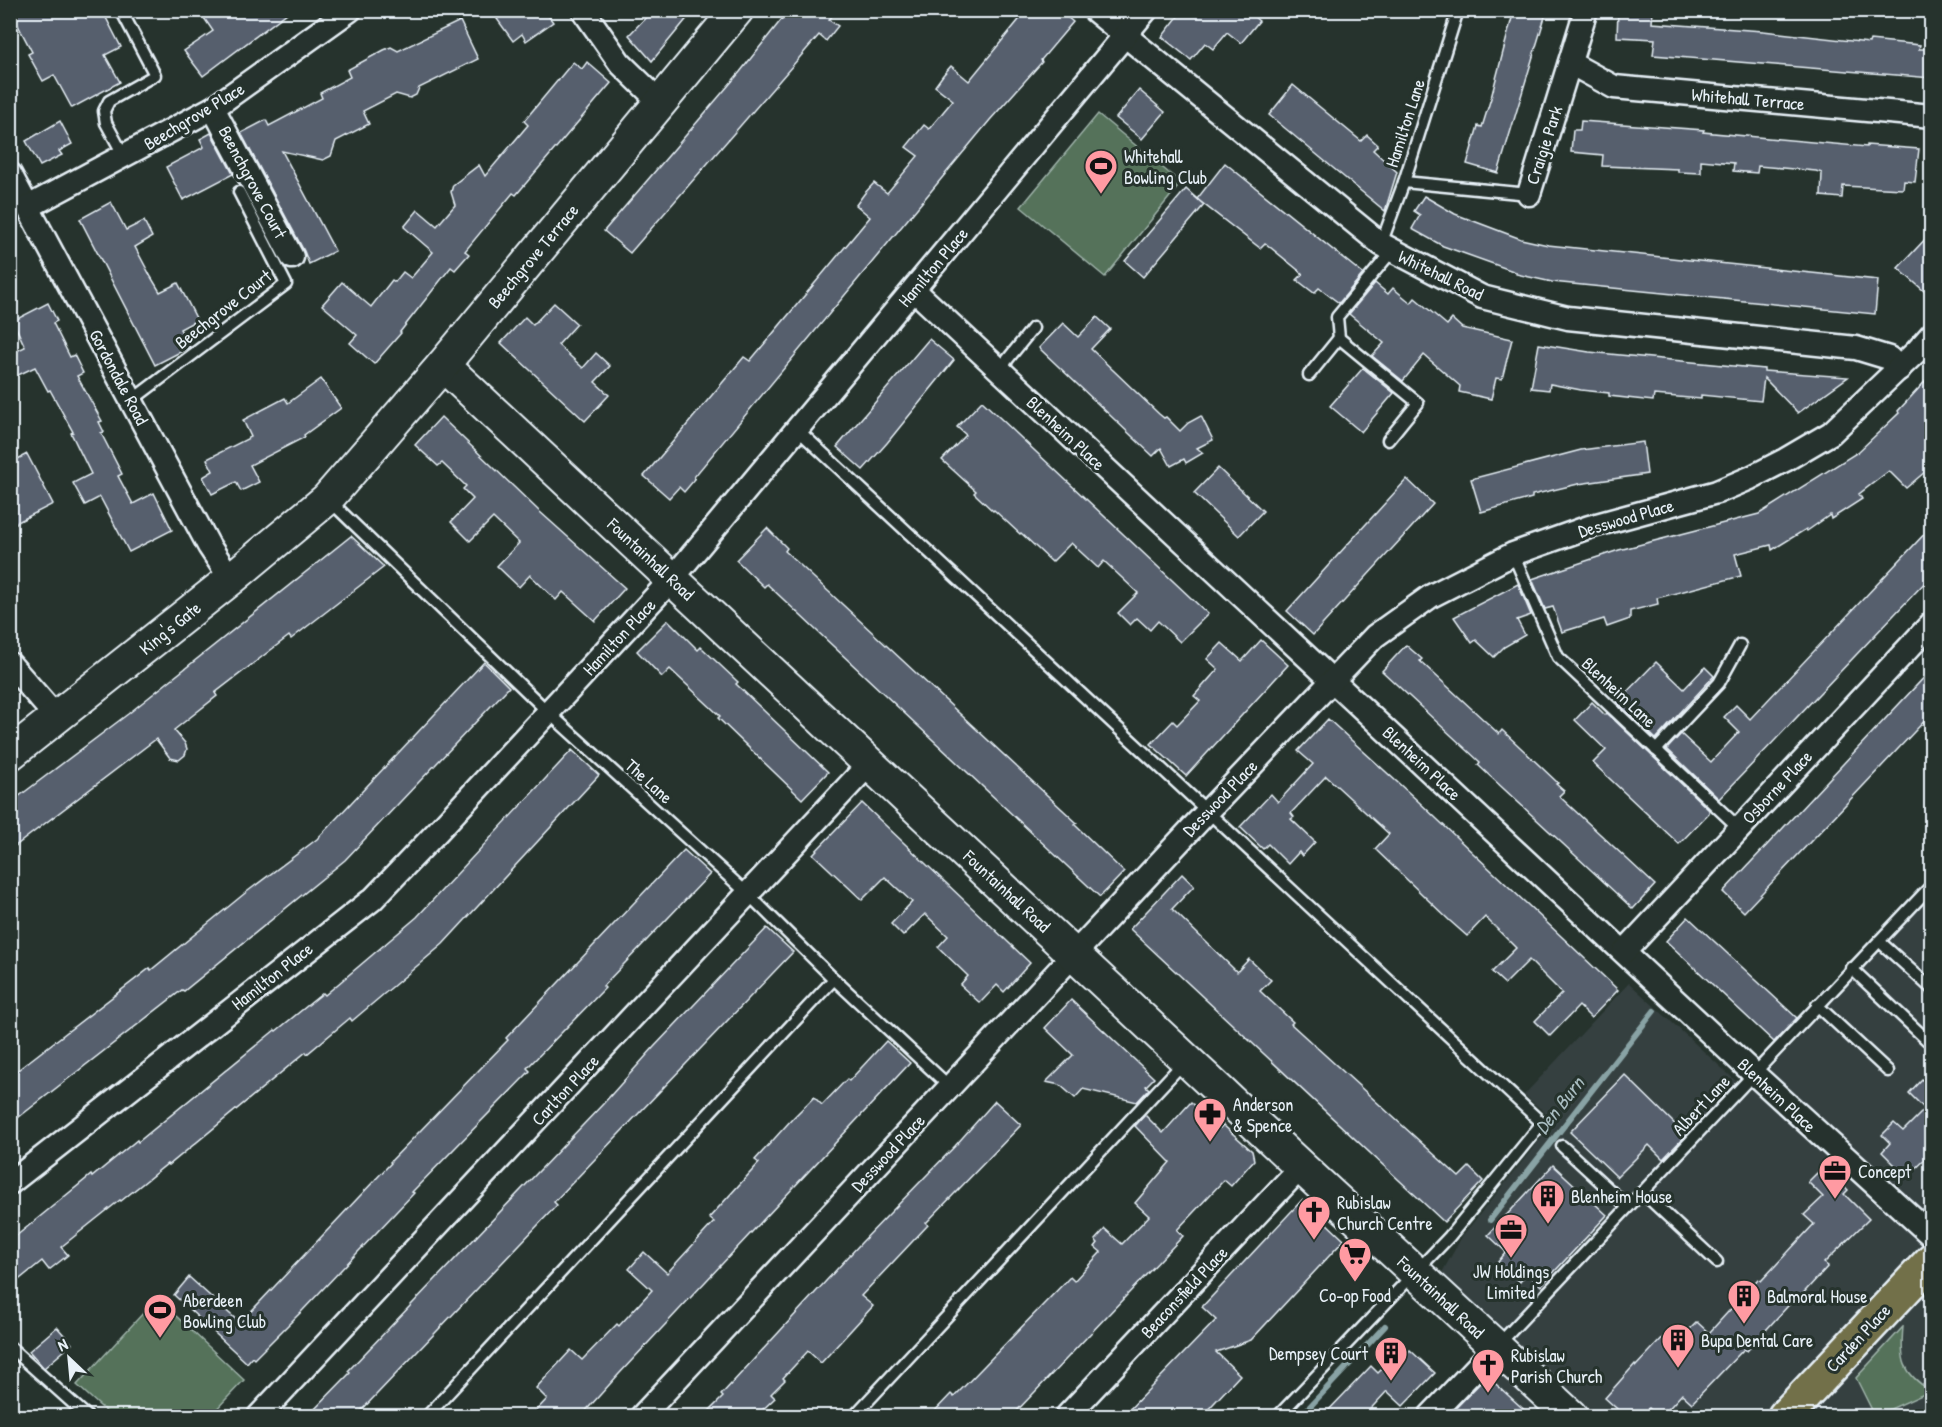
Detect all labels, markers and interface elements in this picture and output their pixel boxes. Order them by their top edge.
street label: Beechgrove Place [139,76,249,156]
street label: Hamilton Lane [1379,76,1431,170]
street label: Whitehall Terrace [1691,82,1805,116]
street label: Craigie Park [1520,102,1569,188]
street label: Beenchgrove Court [213,121,294,243]
place label: Whitehall Bowling Club [1124,144,1207,190]
sports icon: Whitehall Bowling Club [1083,148,1119,195]
street label: Beechgrove Terrace [482,198,584,314]
street label: Hamilton Place [892,222,974,312]
street label: Whitehall Road [1394,244,1488,306]
street label: Beechgrove Court [170,263,277,355]
street label: Gordondale Road [83,325,155,429]
street label: Blenheim Place [1021,390,1111,476]
street label: Desswood Place [1575,492,1677,544]
street label: Fountainhall Road [601,511,700,606]
street label: Hamilton Place [577,593,661,681]
street label: King's Gate [134,595,206,661]
street label: Blenheim Lane [1576,651,1662,733]
street label: Blenheim Place [1377,720,1467,806]
street label: Osborne Place [1736,745,1818,829]
street label: The Lane [620,753,678,809]
street label: Desswood Place [1177,754,1263,842]
street label: Fountainhall Road [957,843,1056,938]
street label: Hamilton Place [226,936,318,1016]
street label: Carlton Place [526,1049,604,1131]
street label: Blenheim Place [1732,1052,1822,1138]
water label: Den Burn [1528,1069,1591,1139]
street label: Albert Lane [1666,1069,1736,1141]
place label: Anderson & Spence [1233,1092,1293,1138]
pharmacy icon: Anderson & Spence [1192,1096,1228,1143]
street label: Desswood Place [845,1109,931,1197]
office icon: Concept [1817,1153,1853,1200]
place label: Concept [1858,1159,1912,1184]
building icon: Blenheim House [1530,1178,1566,1225]
place label: Blenheim House [1571,1184,1672,1209]
place label: Rubislaw Church Centre [1337,1190,1433,1236]
church icon: Rubislaw Church Centre [1296,1194,1332,1241]
office icon: JW Holdings Limited [1493,1212,1529,1259]
supermarket icon: Co-op Food [1337,1236,1373,1283]
street label: Beaconsfield Place [1135,1240,1233,1344]
street label: Fountainhall Road [1391,1249,1490,1344]
place label: JW Holdings Limited [1473,1259,1549,1305]
building icon: Balmoral House [1726,1278,1762,1325]
place label: Co-op Food [1319,1283,1391,1308]
place label: Balmoral House [1767,1284,1867,1309]
place label: Aberdeen Bowling Club [183,1288,266,1334]
sports icon: Aberdeen Bowling Club [142,1292,178,1339]
street label: Carden Place [1820,1298,1896,1378]
building icon: Bupa Dental Care [1660,1322,1696,1369]
north arrow [39,1328,99,1388]
place label: Bupa Dental Care [1701,1328,1813,1353]
text: N [54,1333,72,1356]
building icon: Dempsey Court [1373,1335,1409,1382]
place label: Dempsey Court [1269,1341,1369,1366]
place label: Rubislaw Parish Church [1511,1343,1603,1389]
church icon: Rubislaw Parish Church [1470,1347,1506,1394]

